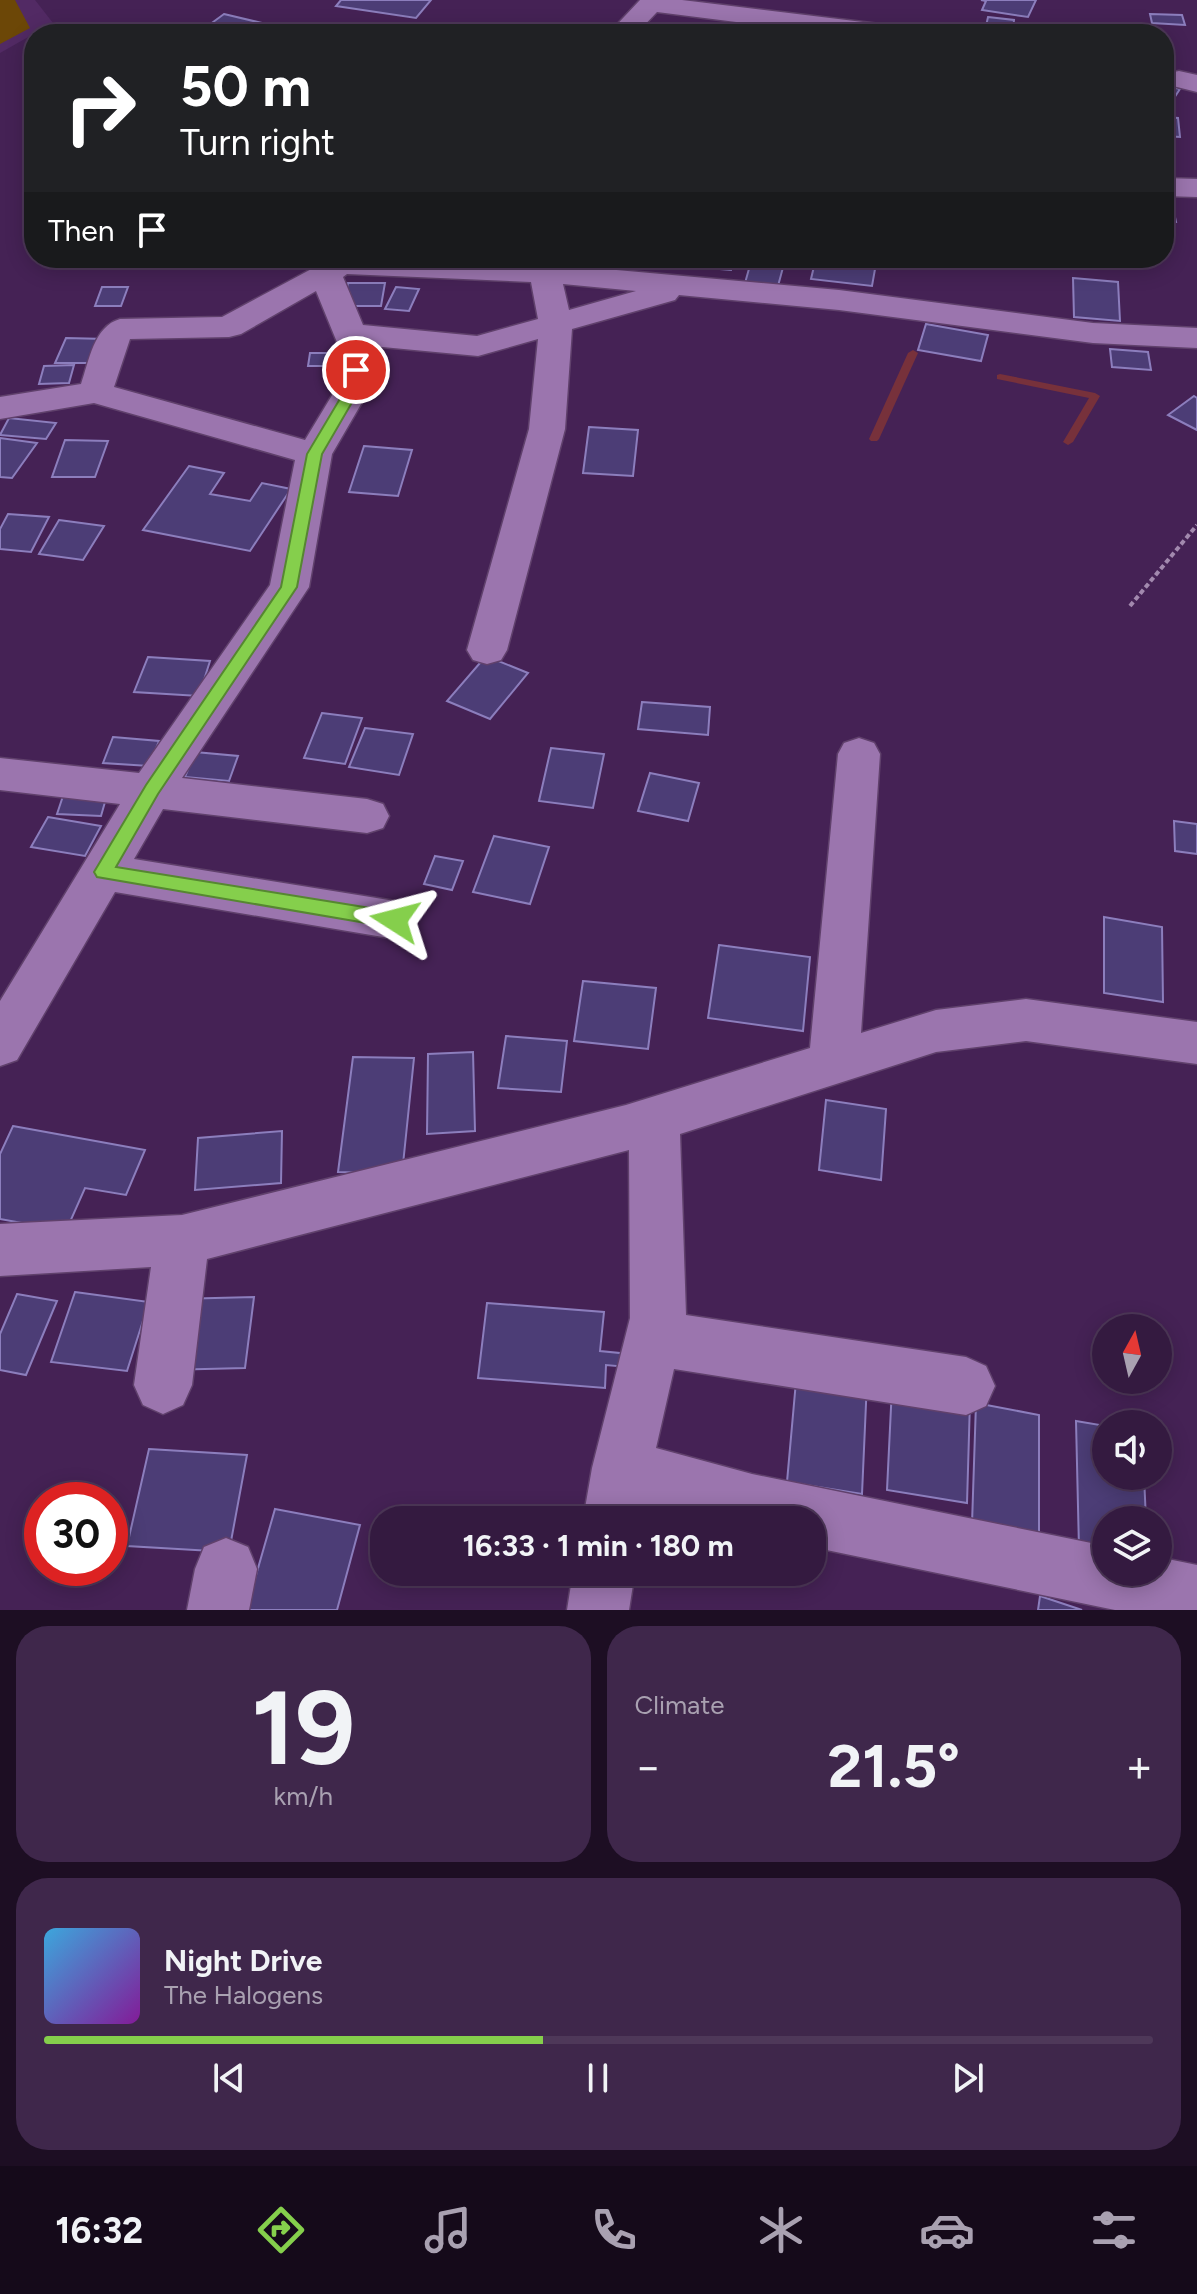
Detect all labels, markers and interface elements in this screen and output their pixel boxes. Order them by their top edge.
text: 50 m [180,53,311,120]
icon: right [48,56,152,160]
text: Turn right [180,121,335,164]
icon: arrive [130,208,174,252]
text: Then [48,212,114,249]
pin [322,336,390,404]
icon: arrive [334,348,378,392]
position arrow [353,878,437,962]
north arrow [1092,1314,1172,1394]
map controls [1092,1314,1172,1586]
button: sound [1092,1410,1172,1490]
speed limit sign: 30 [24,1482,128,1586]
button: layers [1092,1506,1172,1586]
text: 16:33 · 1 min · 180 m [462,1527,734,1564]
text: 19 [251,1665,355,1790]
text: Climate [635,1689,724,1721]
text: 21.5° [828,1730,960,1802]
text: − [635,1740,662,1793]
text: + [1126,1740,1153,1793]
text: km/h [274,1780,333,1812]
text: Night Drive [164,1942,322,1979]
text: The Halogens [164,1979,323,2011]
icon: previous [207,2056,251,2100]
icon: pause [576,2056,620,2100]
icon: next [946,2056,990,2100]
icon: directions [253,2202,309,2258]
icon: music [420,2202,476,2258]
icon: phone [586,2202,642,2258]
icon: climate [753,2202,809,2258]
icon: car [919,2202,975,2258]
icon: filters [1086,2202,1142,2258]
text: 16:32 [55,2209,143,2252]

